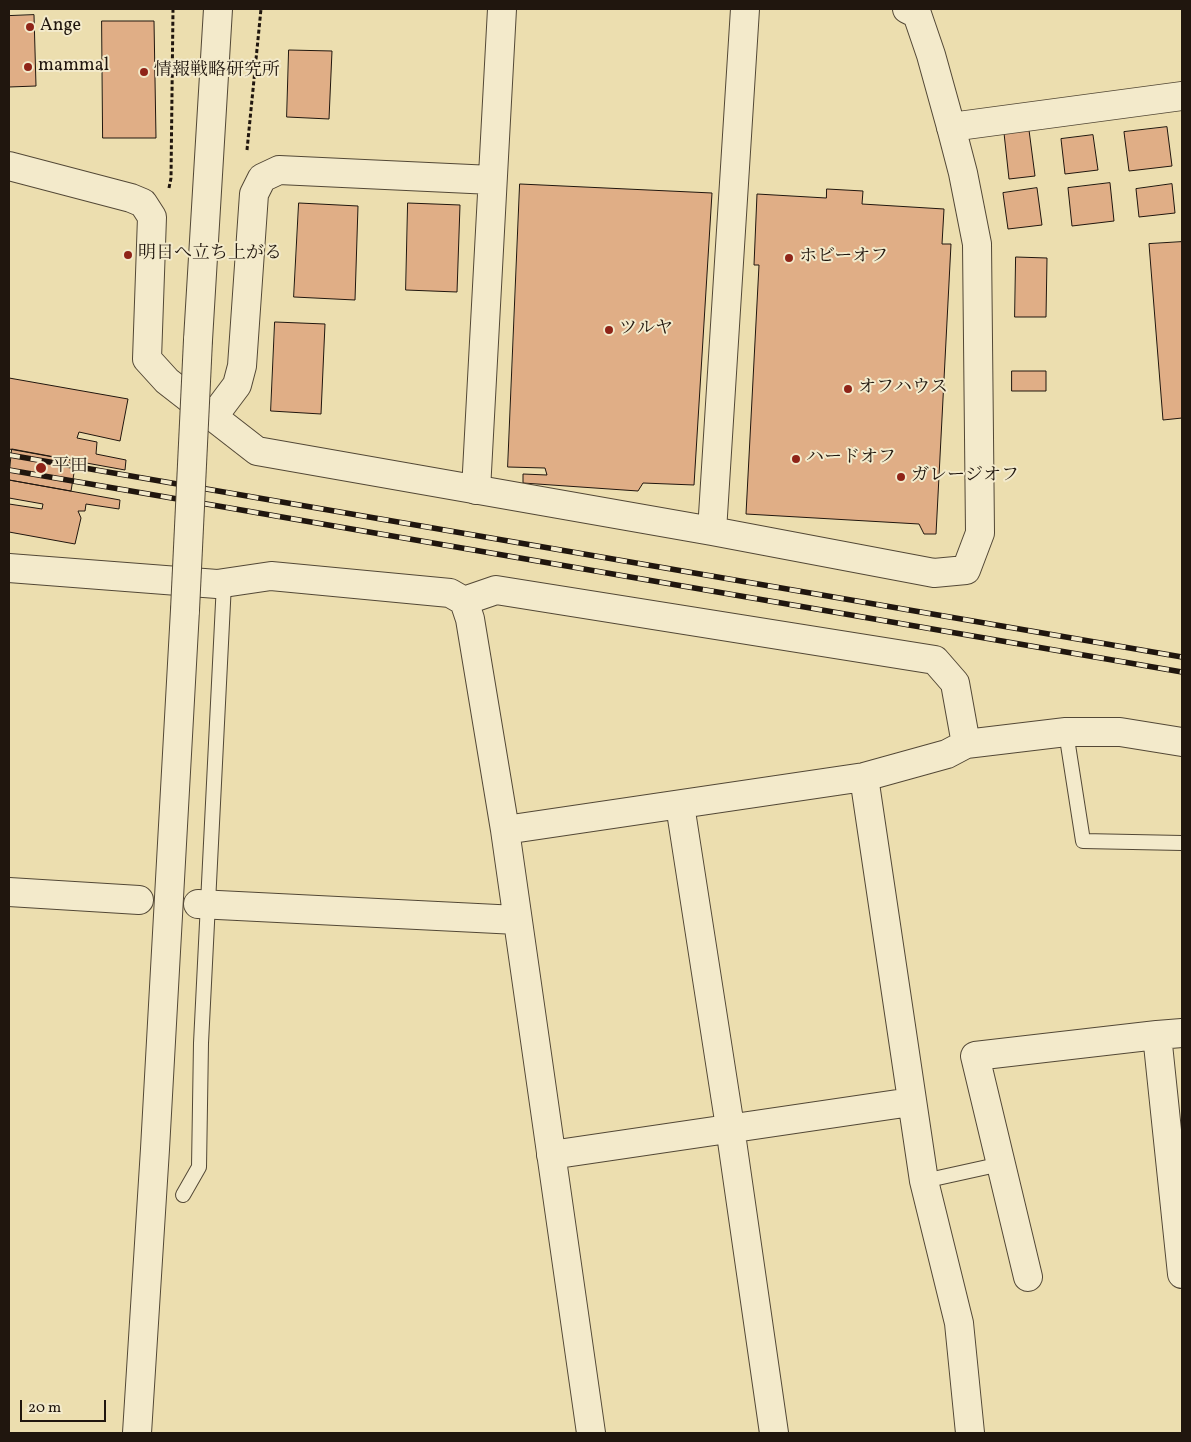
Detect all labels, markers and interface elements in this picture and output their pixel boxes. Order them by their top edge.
place label: Ange [40,16,81,38]
marker: Ange [24,21,36,33]
place label: mammal [38,56,109,78]
marker: mammal [22,61,34,73]
place label: 情報戦略研究所 [154,61,280,83]
marker: 情報戦略研究所 [138,66,150,78]
place label: 明日へ立ち上がる [138,244,282,266]
place label: ホビーオフ [799,247,888,269]
marker: 明日へ立ち上がる [122,249,134,261]
marker: ホビーオフ [783,252,795,264]
place label: ツルヤ [619,319,673,341]
marker: ツルヤ [603,324,615,336]
place label: オフハウス [858,378,948,400]
marker: オフハウス [842,383,854,395]
place label: ハードオフ [806,448,896,470]
marker: ハードオフ [790,453,802,465]
place label: 平田 [52,457,88,479]
marker: 平田 [34,461,48,475]
place label: ガレージオフ [911,466,1019,488]
marker: ガレージオフ [895,471,907,483]
scale bar [22,1390,109,1422]
text: 20 m [28,1398,61,1419]

